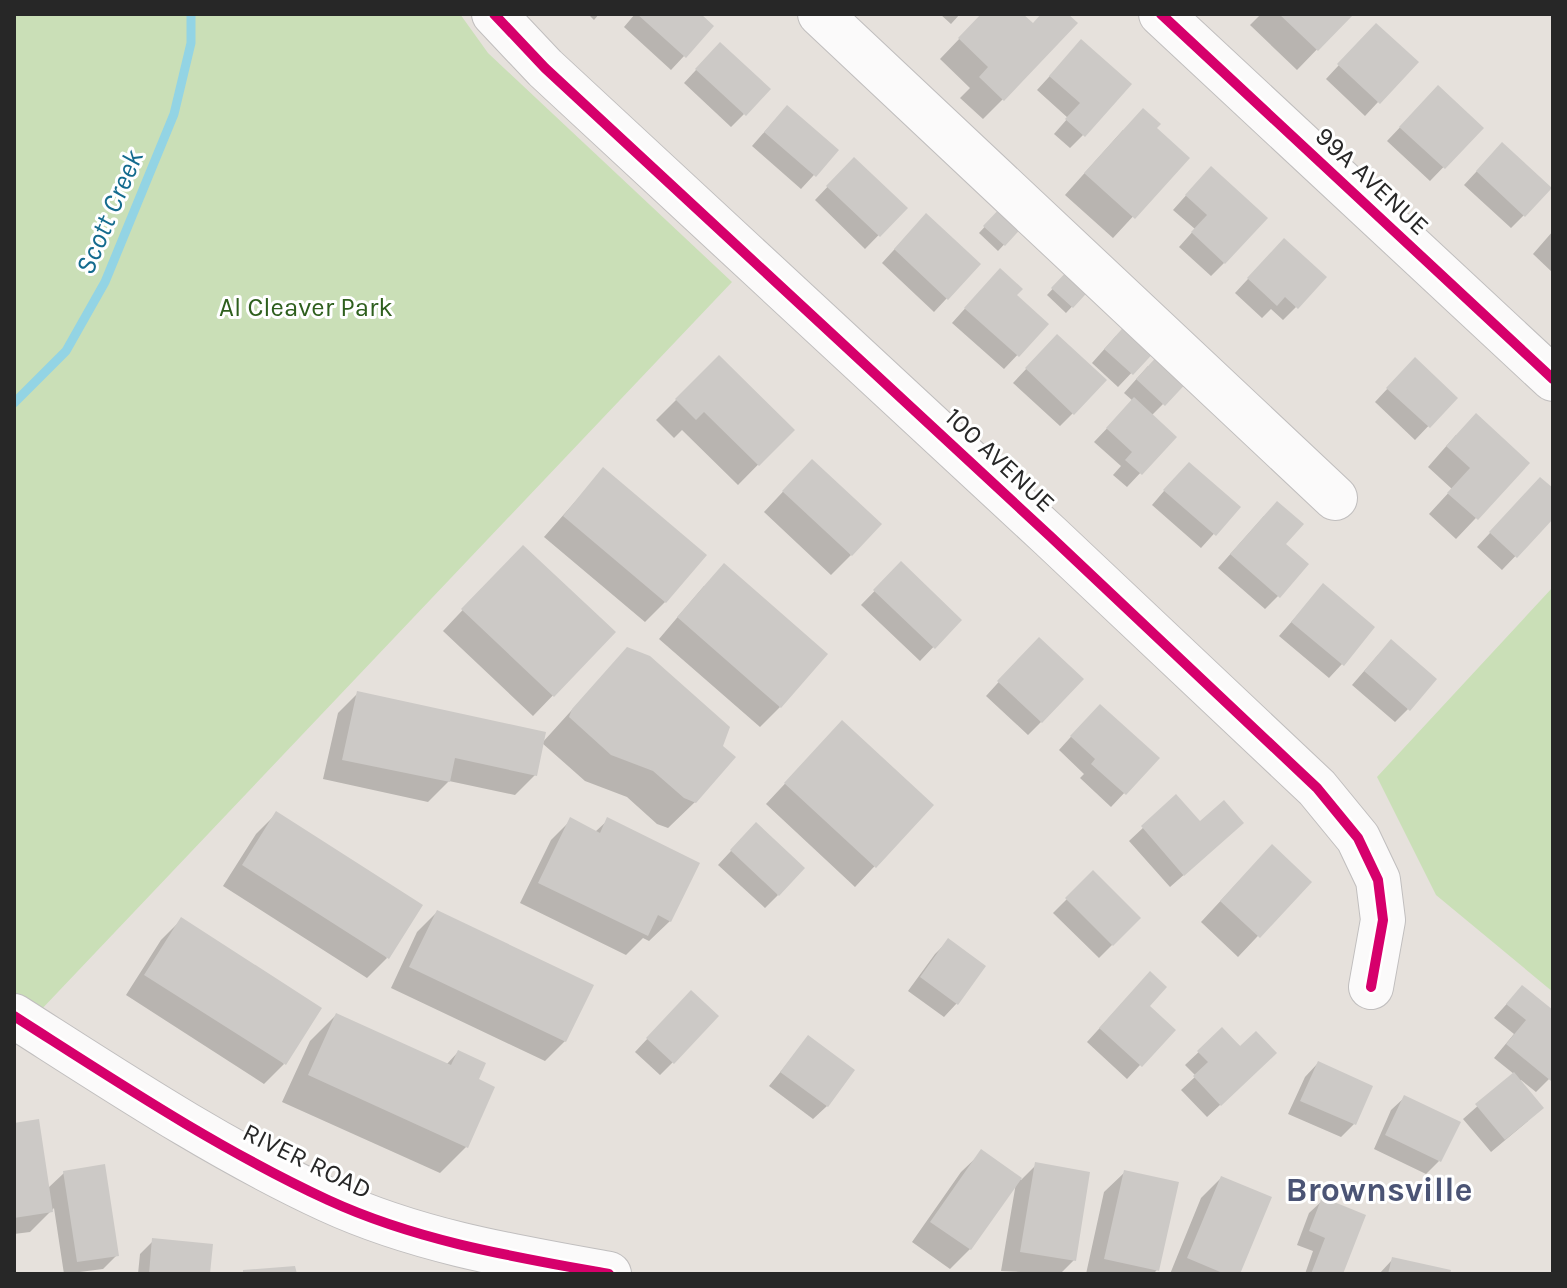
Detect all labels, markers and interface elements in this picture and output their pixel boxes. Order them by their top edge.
street label: 99A AVENUE [1309,121,1435,241]
water label: Scott Creek [68,144,150,279]
park label: Al Cleaver Park [219,292,393,323]
street label: 100 AVENUE [939,401,1061,519]
street label: RIVER ROAD [238,1117,376,1205]
district label: Brownsville [1285,1170,1473,1210]

